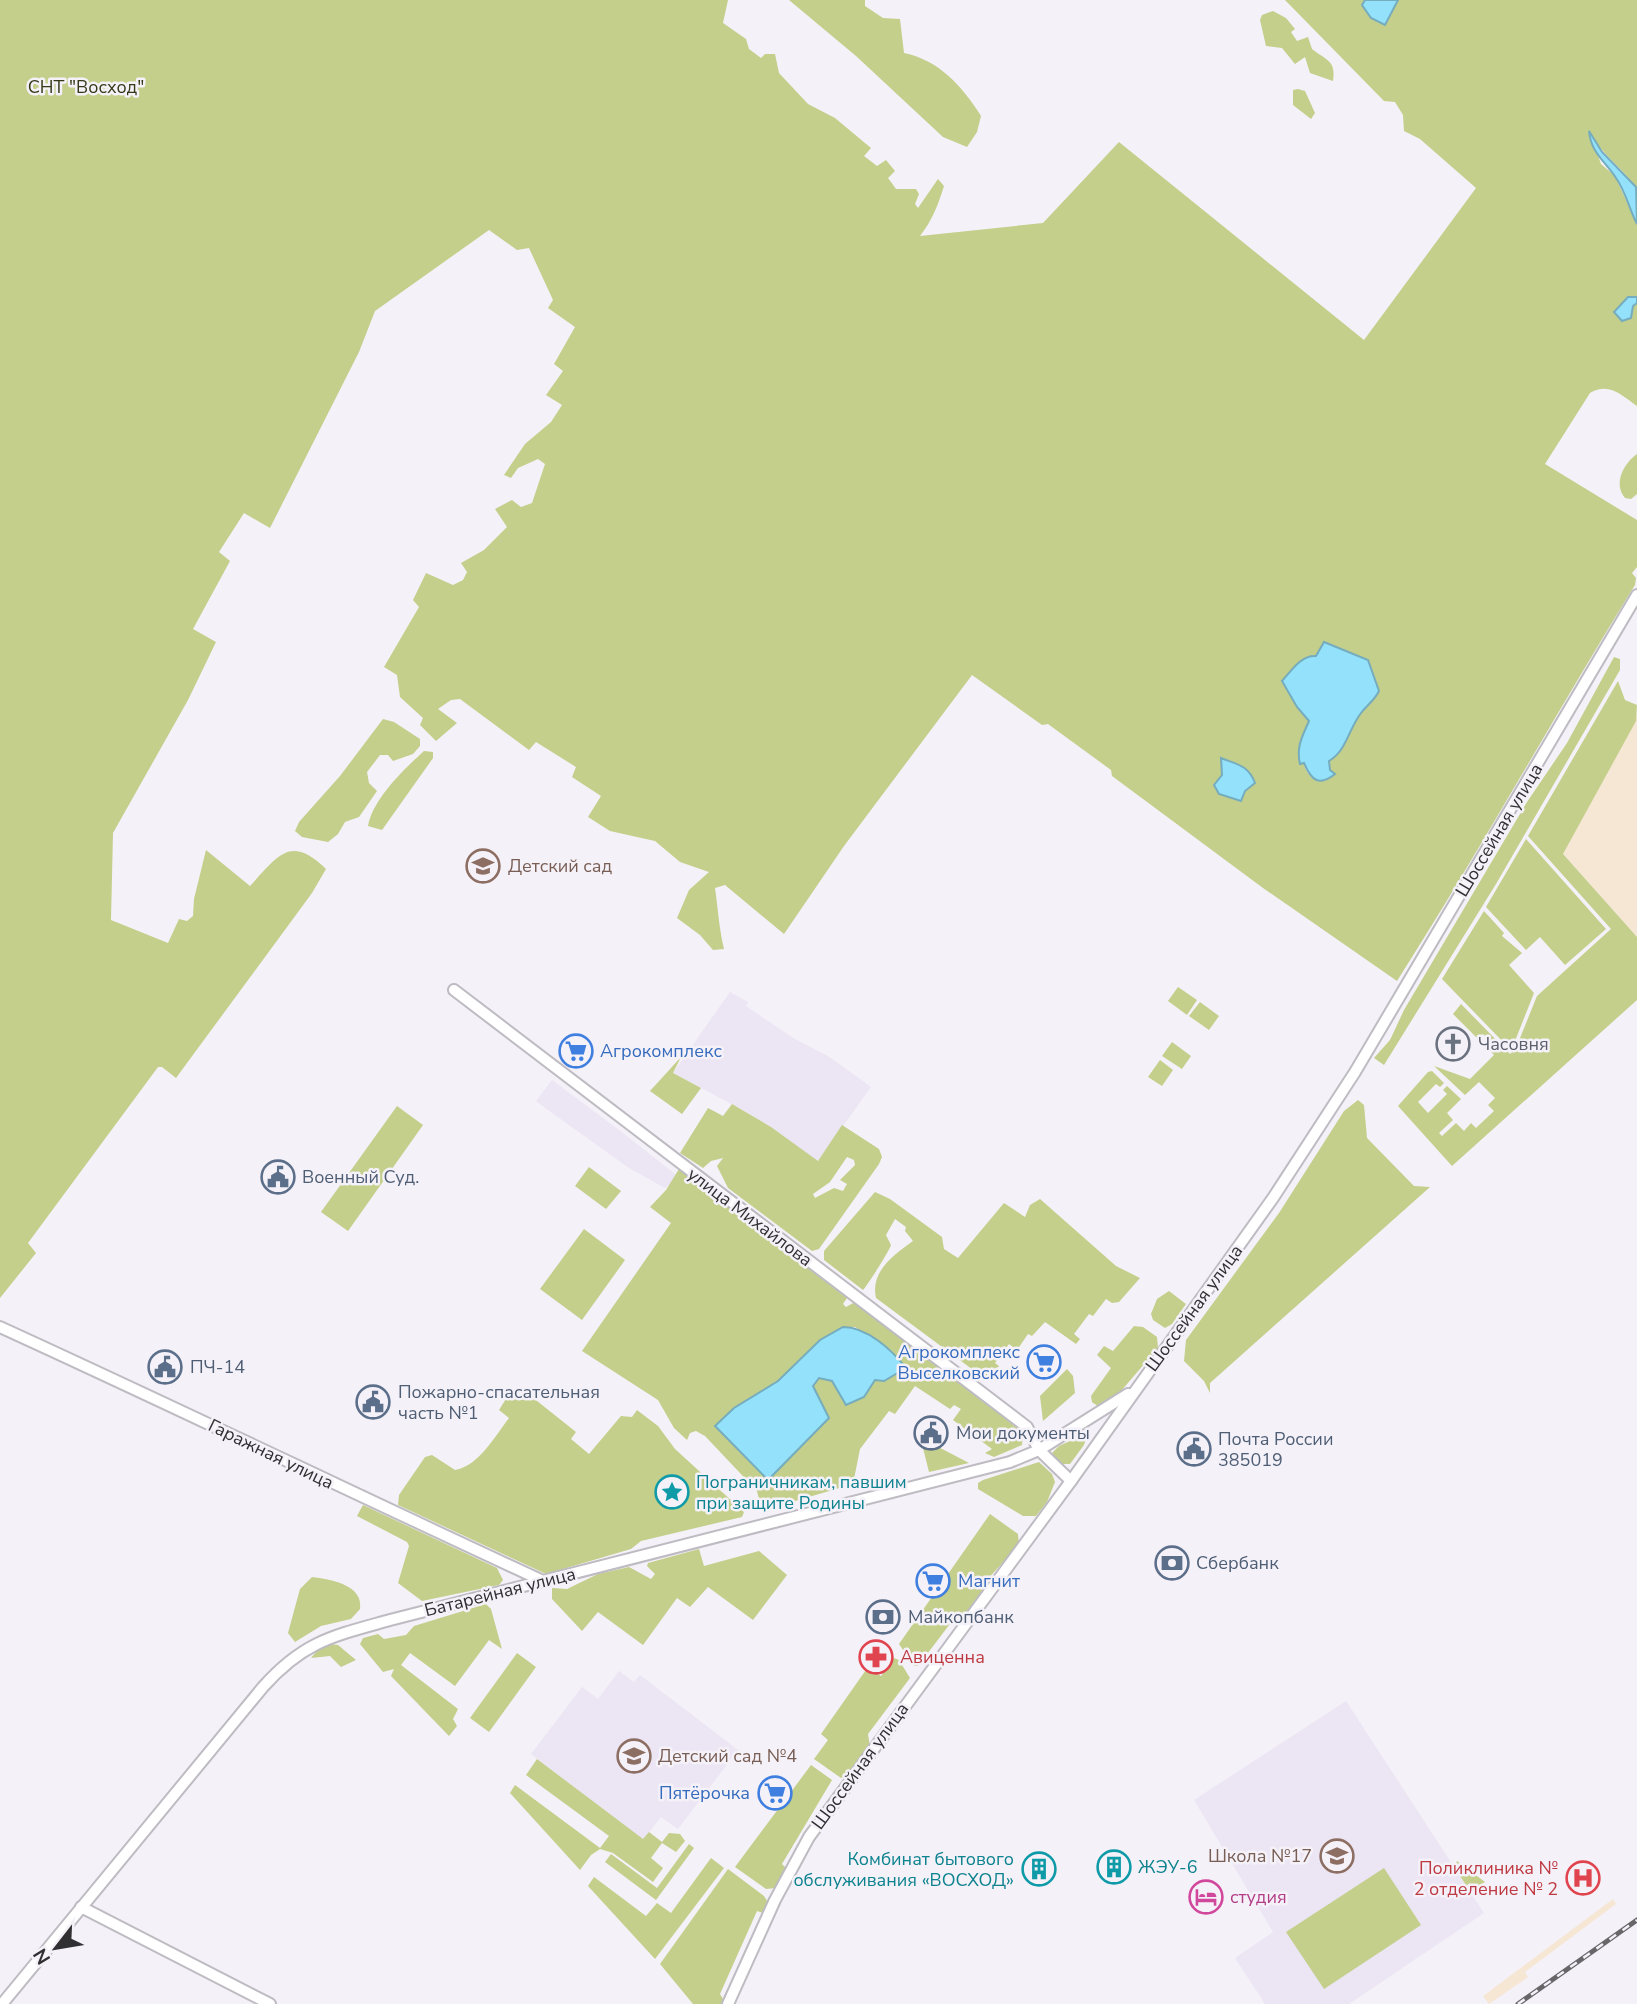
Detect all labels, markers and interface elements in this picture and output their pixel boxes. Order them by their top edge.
park label: СНТ "Восход" [28,75,144,99]
street label: Шоссейная улица [1450,759,1548,901]
school or university icon: Детский сад [464,847,502,885]
place label: Детский сад [508,854,613,878]
church icon: Часовня [1434,1025,1472,1063]
supermarket icon: Агрокомплекс [557,1032,595,1070]
place label: Часовня [1478,1032,1549,1056]
place label: Агрокомплекс [600,1039,722,1063]
public building icon: Военный Суд. [259,1158,297,1196]
street label: улица Михайлова [683,1162,817,1272]
place label: Военный Суд. [302,1165,419,1189]
street label: Шоссейная улица [1140,1240,1248,1376]
place label: Агрокомплекс Выселковский [898,1340,1020,1385]
supermarket icon: Агрокомплекс Выселковский [1025,1343,1063,1381]
public building icon: ПЧ-14 [146,1348,184,1386]
place label: ПЧ-14 [190,1355,245,1379]
place label: Пожарно-спасательная часть №1 [398,1380,600,1425]
public building icon: Пожарно-спасательная часть №1 [354,1383,392,1421]
street label: Гаражная улица [204,1413,338,1495]
public building icon: Мои документы [912,1414,950,1452]
place label: Мои документы [956,1421,1090,1445]
place label: Почта России 385019 [1218,1427,1333,1472]
public building icon: Почта России 385019 [1175,1430,1213,1468]
place label: Пограничникам, павшим при защите Родины [696,1470,907,1515]
place icon: Пограничникам, павшим при защите Родины [653,1473,691,1511]
bank icon: Сбербанк [1153,1544,1191,1582]
place label: Сбербанк [1196,1551,1279,1575]
street label: Батарейная улица [422,1562,578,1622]
supermarket icon: Магнит [914,1562,952,1600]
place label: Магнит [958,1569,1020,1593]
bank icon: Майкопбанк [864,1598,902,1636]
place label: Майкопбанк [908,1605,1014,1629]
pharmacy icon: Авиценна [857,1638,895,1676]
place label: Авиценна [900,1645,985,1669]
street label: Шоссейная улица [806,1698,914,1834]
school or university icon: Детский сад №4 [615,1737,653,1775]
place label: Детский сад №4 [658,1744,797,1768]
supermarket icon: Пятёрочка [756,1774,794,1812]
place label: Пятёрочка [659,1781,750,1805]
school or university icon: Школа №17 [1318,1837,1356,1875]
place label: Школа №17 [1208,1844,1312,1868]
place label: Комбинат бытового обслуживания «ВОСХОД» [793,1847,1014,1892]
building icon: ЖЭУ-6 [1095,1848,1133,1886]
building icon: Комбинат бытового обслуживания «ВОСХОД» [1020,1850,1058,1888]
place label: ЖЭУ-6 [1138,1855,1197,1879]
place label: Поликлиника № 2 отделение № 2 [1414,1856,1558,1901]
hospital icon: Поликлиника № 2 отделение № 2 [1564,1859,1602,1897]
hotel icon: студия [1187,1878,1225,1916]
place label: студия [1230,1885,1287,1909]
north arrow [21,1913,91,1983]
text: N [27,1943,57,1969]

